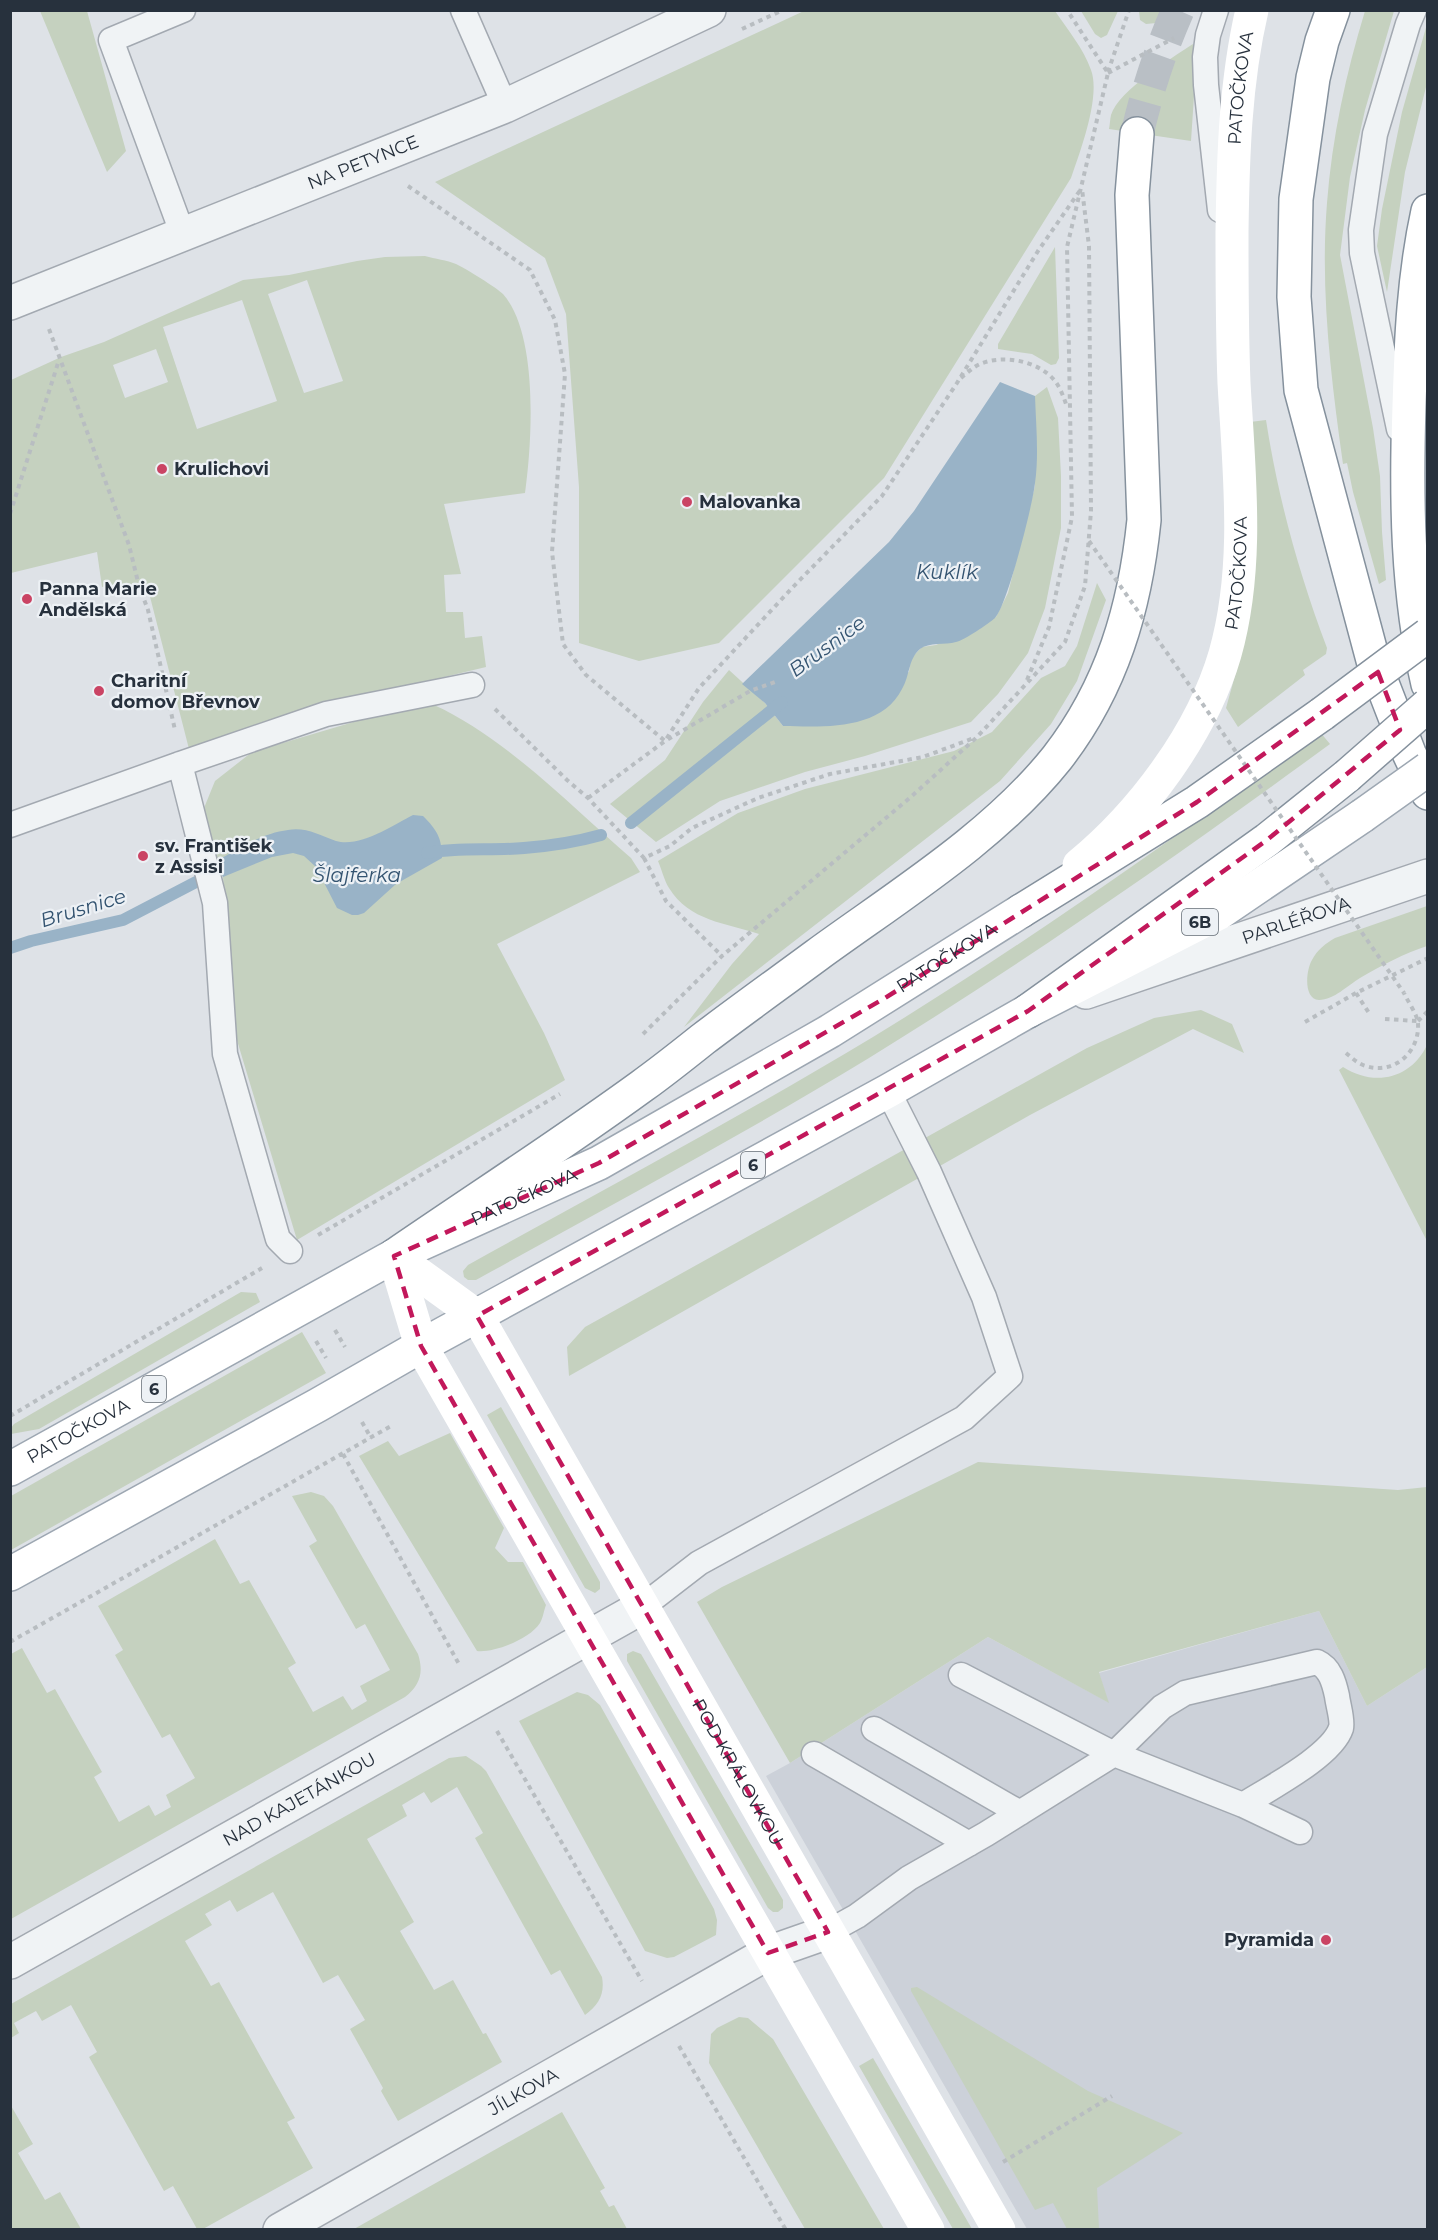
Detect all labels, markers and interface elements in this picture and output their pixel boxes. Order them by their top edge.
street label: PATOČKOVA [1223,29,1258,145]
street label: NA PETYNCE [304,130,422,195]
place label: Krulichovi [174,458,269,480]
marker: Krulichovi [155,462,169,476]
place label: Malovanka [699,491,801,513]
marker: Malovanka [680,495,694,509]
street label: PATOČKOVA [1220,516,1252,632]
water label: Kuklík [916,560,979,584]
place label: Panna Marie Andělská [38,578,157,621]
marker: Panna Marie Andělská [20,592,34,606]
water label: Brusnice [784,610,870,682]
place label: Charitní domov Břevnov [111,670,260,713]
marker: Charitní domov Břevnov [92,684,106,698]
place label: sv. František z Assisi [155,835,272,878]
marker: sv. František z Assisi [136,849,150,863]
water label: Šlajferka [313,863,401,887]
water label: Brusnice [37,884,129,932]
street label: PARLÉŘOVA [1239,892,1353,949]
road number: 6B [1182,909,1218,935]
street label: PATOČKOVA [892,918,1001,997]
road number: 6 [741,1152,765,1178]
street label: PATOČKOVA [468,1163,581,1231]
road number: 6 [142,1376,166,1402]
street label: PATOČKOVA [23,1394,134,1468]
street label: POD KRÁLOVKOU [687,1695,788,1850]
street label: NAD KAJETÁNKOU [219,1748,380,1851]
place label: Pyramida [1224,1929,1314,1951]
marker: Pyramida [1319,1933,1333,1947]
street label: JÍLKOVA [484,2063,562,2121]

